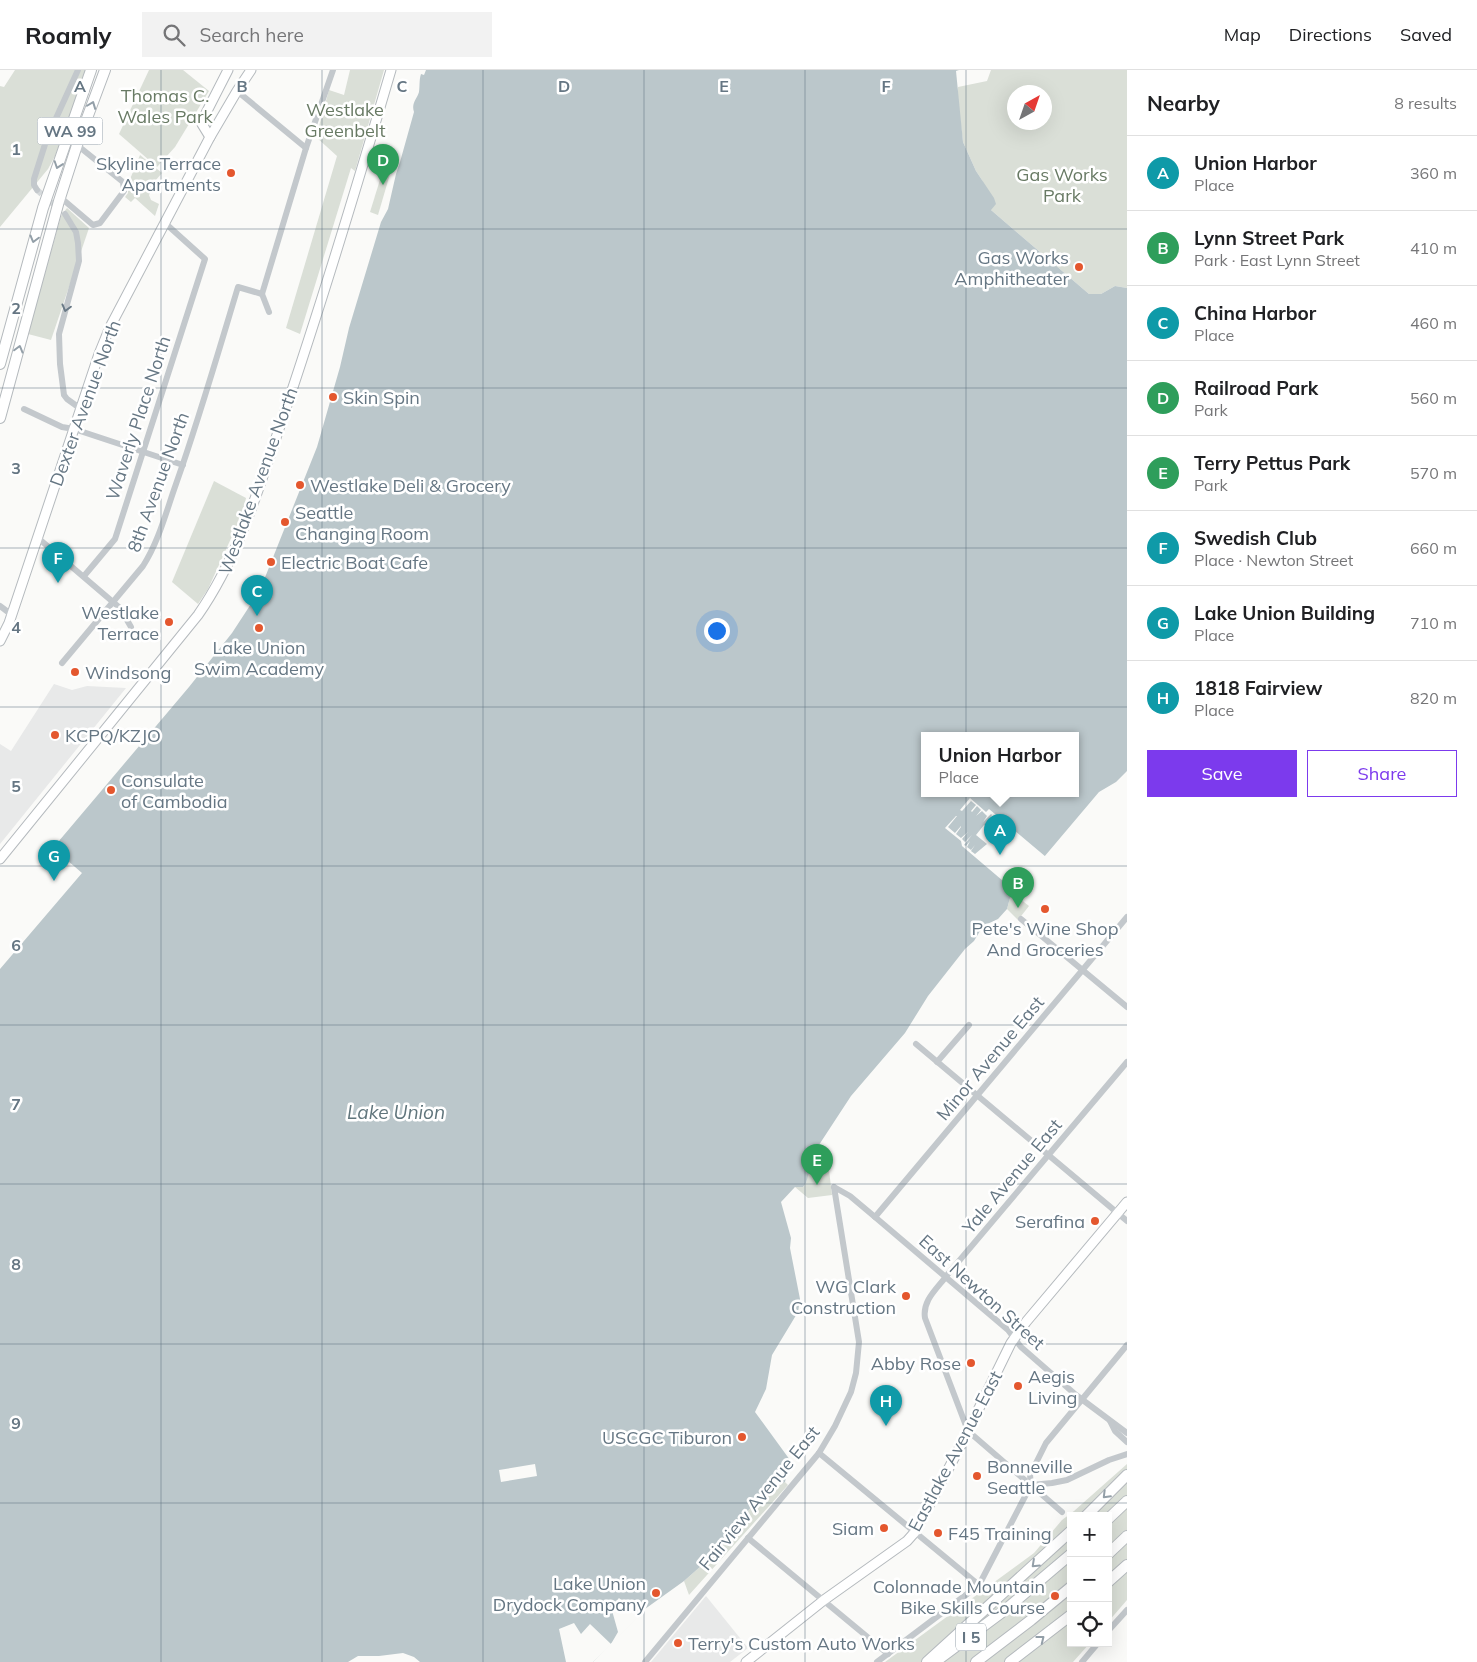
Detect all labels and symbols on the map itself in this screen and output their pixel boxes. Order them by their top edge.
text: A [74,76,86,96]
text: B [236,76,248,96]
text: C [397,76,408,96]
text: D [558,76,570,96]
text: E [719,76,729,96]
text: F [881,76,891,96]
park label: Thomas C. Wales Park [117,84,213,128]
north arrow [1007,85,1052,130]
park label: Westlake Greenbelt [305,98,385,142]
one-way arrow [86,101,96,109]
road number: WA 99 [38,118,102,144]
text: 1 [11,139,21,159]
pin: D [367,144,399,185]
place label: Skyline Terrace Apartments [96,152,221,196]
one-way arrow [54,161,64,169]
park label: Gas Works Park [1016,163,1108,207]
marker: Skyline Terrace Apartments [225,167,237,179]
one-way arrow [30,235,40,243]
place label: Gas Works Amphitheater [954,246,1069,290]
marker: Gas Works Amphitheater [1073,261,1085,273]
text: 2 [11,298,21,318]
one-way arrow [61,303,72,312]
street label: Dexter Avenue North [44,317,126,489]
street label: Waverly Place North [101,333,175,503]
one-way arrow [13,344,24,353]
street label: Westlake Avenue North [213,384,303,578]
place label: Skin Spin [343,386,420,409]
marker: Skin Spin [327,391,339,403]
street label: 8th Avenue North [122,409,194,555]
text: 3 [11,458,21,478]
place label: Westlake Deli & Grocery [310,474,511,497]
marker: Westlake Deli & Grocery [294,479,306,491]
place label: Seattle Changing Room [295,501,429,545]
marker: Seattle Changing Room [279,516,291,528]
pin: F [42,542,74,583]
place label: Electric Boat Cafe [281,551,428,574]
marker: Electric Boat Cafe [265,556,277,568]
pin: C [241,575,273,616]
place label: Westlake Terrace [81,601,159,645]
marker: Westlake Terrace [163,616,175,628]
text: 4 [11,617,21,637]
your location [704,618,730,644]
marker: Lake Union Swim Academy [253,622,265,634]
place label: Lake Union Swim Academy [194,636,325,680]
place label: Windsong [85,661,171,684]
marker: Windsong [69,666,81,678]
place label: KCPQ/KZJO [65,724,161,747]
marker: KCPQ/KZJO [49,729,61,741]
place label: Consulate of Cambodia [121,769,228,813]
text: 5 [11,776,21,796]
marker: Consulate of Cambodia [105,784,117,796]
pin: A [984,814,1016,855]
pin: G [38,840,70,881]
pin: B [1002,867,1034,908]
marker: Pete's Wine Shop And Groceries [1039,903,1051,915]
place label: Pete's Wine Shop And Groceries [972,917,1118,961]
text: 6 [11,935,21,955]
street label: Minor Avenue East [931,991,1049,1125]
text: 7 [11,1094,21,1114]
water label: Lake Union [347,1100,445,1124]
street label: Yale Avenue East [957,1114,1067,1239]
pin: E [801,1144,833,1185]
place label: Serafina [1015,1210,1085,1233]
marker: Serafina [1089,1215,1101,1227]
street label: East Newton Street [914,1229,1050,1355]
text: 8 [11,1254,21,1274]
place label: WG Clark Construction [791,1275,897,1319]
marker: WG Clark Construction [900,1290,912,1302]
place label: Abby Rose [871,1352,961,1375]
marker: Abby Rose [965,1357,977,1369]
place label: Aegis Living [1028,1365,1077,1409]
street label: Eastlake Avenue East [903,1367,1007,1535]
marker: Aegis Living [1012,1380,1024,1392]
pin: H [870,1385,902,1426]
text: 9 [11,1413,21,1433]
street label: Fairview Avenue East [694,1421,824,1575]
place label: USCGC Tiburon [602,1426,732,1449]
marker: USCGC Tiburon [736,1431,748,1443]
place label: Bonneville Seattle [987,1455,1073,1499]
marker: Bonneville Seattle [971,1470,983,1482]
one-way arrow [1103,1490,1112,1499]
place label: Siam [832,1517,874,1540]
marker: Siam [878,1522,890,1534]
place label: F45 Training [948,1522,1052,1545]
marker: F45 Training [932,1527,944,1539]
one-way arrow [1032,1558,1041,1567]
place label: Lake Union Drydock Company [493,1572,646,1616]
place label: Colonnade Mountain Bike Skills Course [873,1575,1045,1619]
marker: Lake Union Drydock Company [650,1587,662,1599]
marker: Colonnade Mountain Bike Skills Course [1049,1590,1061,1602]
road number: I 5 [956,1624,986,1650]
place label: Terry's Custom Auto Works [688,1632,915,1655]
one-way arrow [1035,1636,1044,1644]
marker: Terry's Custom Auto Works [672,1637,684,1649]

